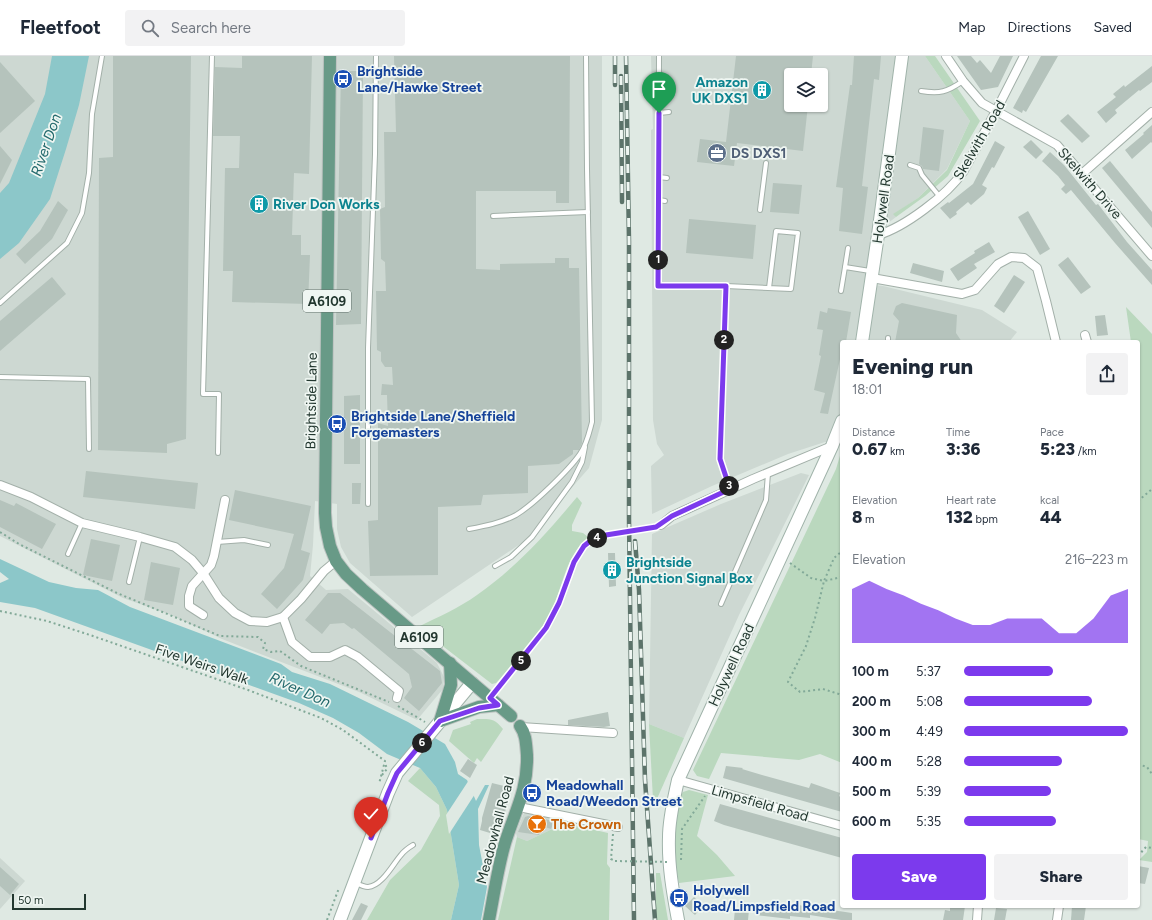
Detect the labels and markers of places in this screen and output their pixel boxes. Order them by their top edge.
place label: Brightside Lane/Hawke Street [357,63,482,96]
bus stop icon: Brightside Lane/Hawke Street [332,68,354,90]
pin [642,72,676,113]
place label: Amazon UK DXS1 [692,74,748,107]
building icon: Amazon UK DXS1 [751,79,773,101]
office icon: DS DXS1 [706,142,728,164]
place label: DS DXS1 [731,145,786,162]
building icon: River Don Works [248,193,270,215]
place label: River Don Works [273,196,380,213]
pin: 1 [648,250,668,270]
pin: 2 [714,330,734,350]
place label: Brightside Lane/Sheffield Forgemasters [351,408,515,441]
bus stop icon: Brightside Lane/Sheffield Forgemasters [326,413,348,435]
pin: 3 [719,476,739,496]
pin: 4 [587,528,607,548]
place label: Brightside Junction Signal Box [626,554,753,587]
building icon: Brightside Junction Signal Box [601,559,623,581]
pin: 5 [511,651,531,671]
pin: 6 [412,733,432,753]
place label: Meadowhall Road/Weedon Street [546,777,682,810]
bus stop icon: Meadowhall Road/Weedon Street [521,782,543,804]
pin [354,797,388,838]
bar icon: The Crown [526,813,548,835]
place label: The Crown [551,816,621,833]
place label: Holywell Road/Limpsfield Road [693,882,835,915]
bus stop icon: Holywell Road/Limpsfield Road [668,887,690,909]

